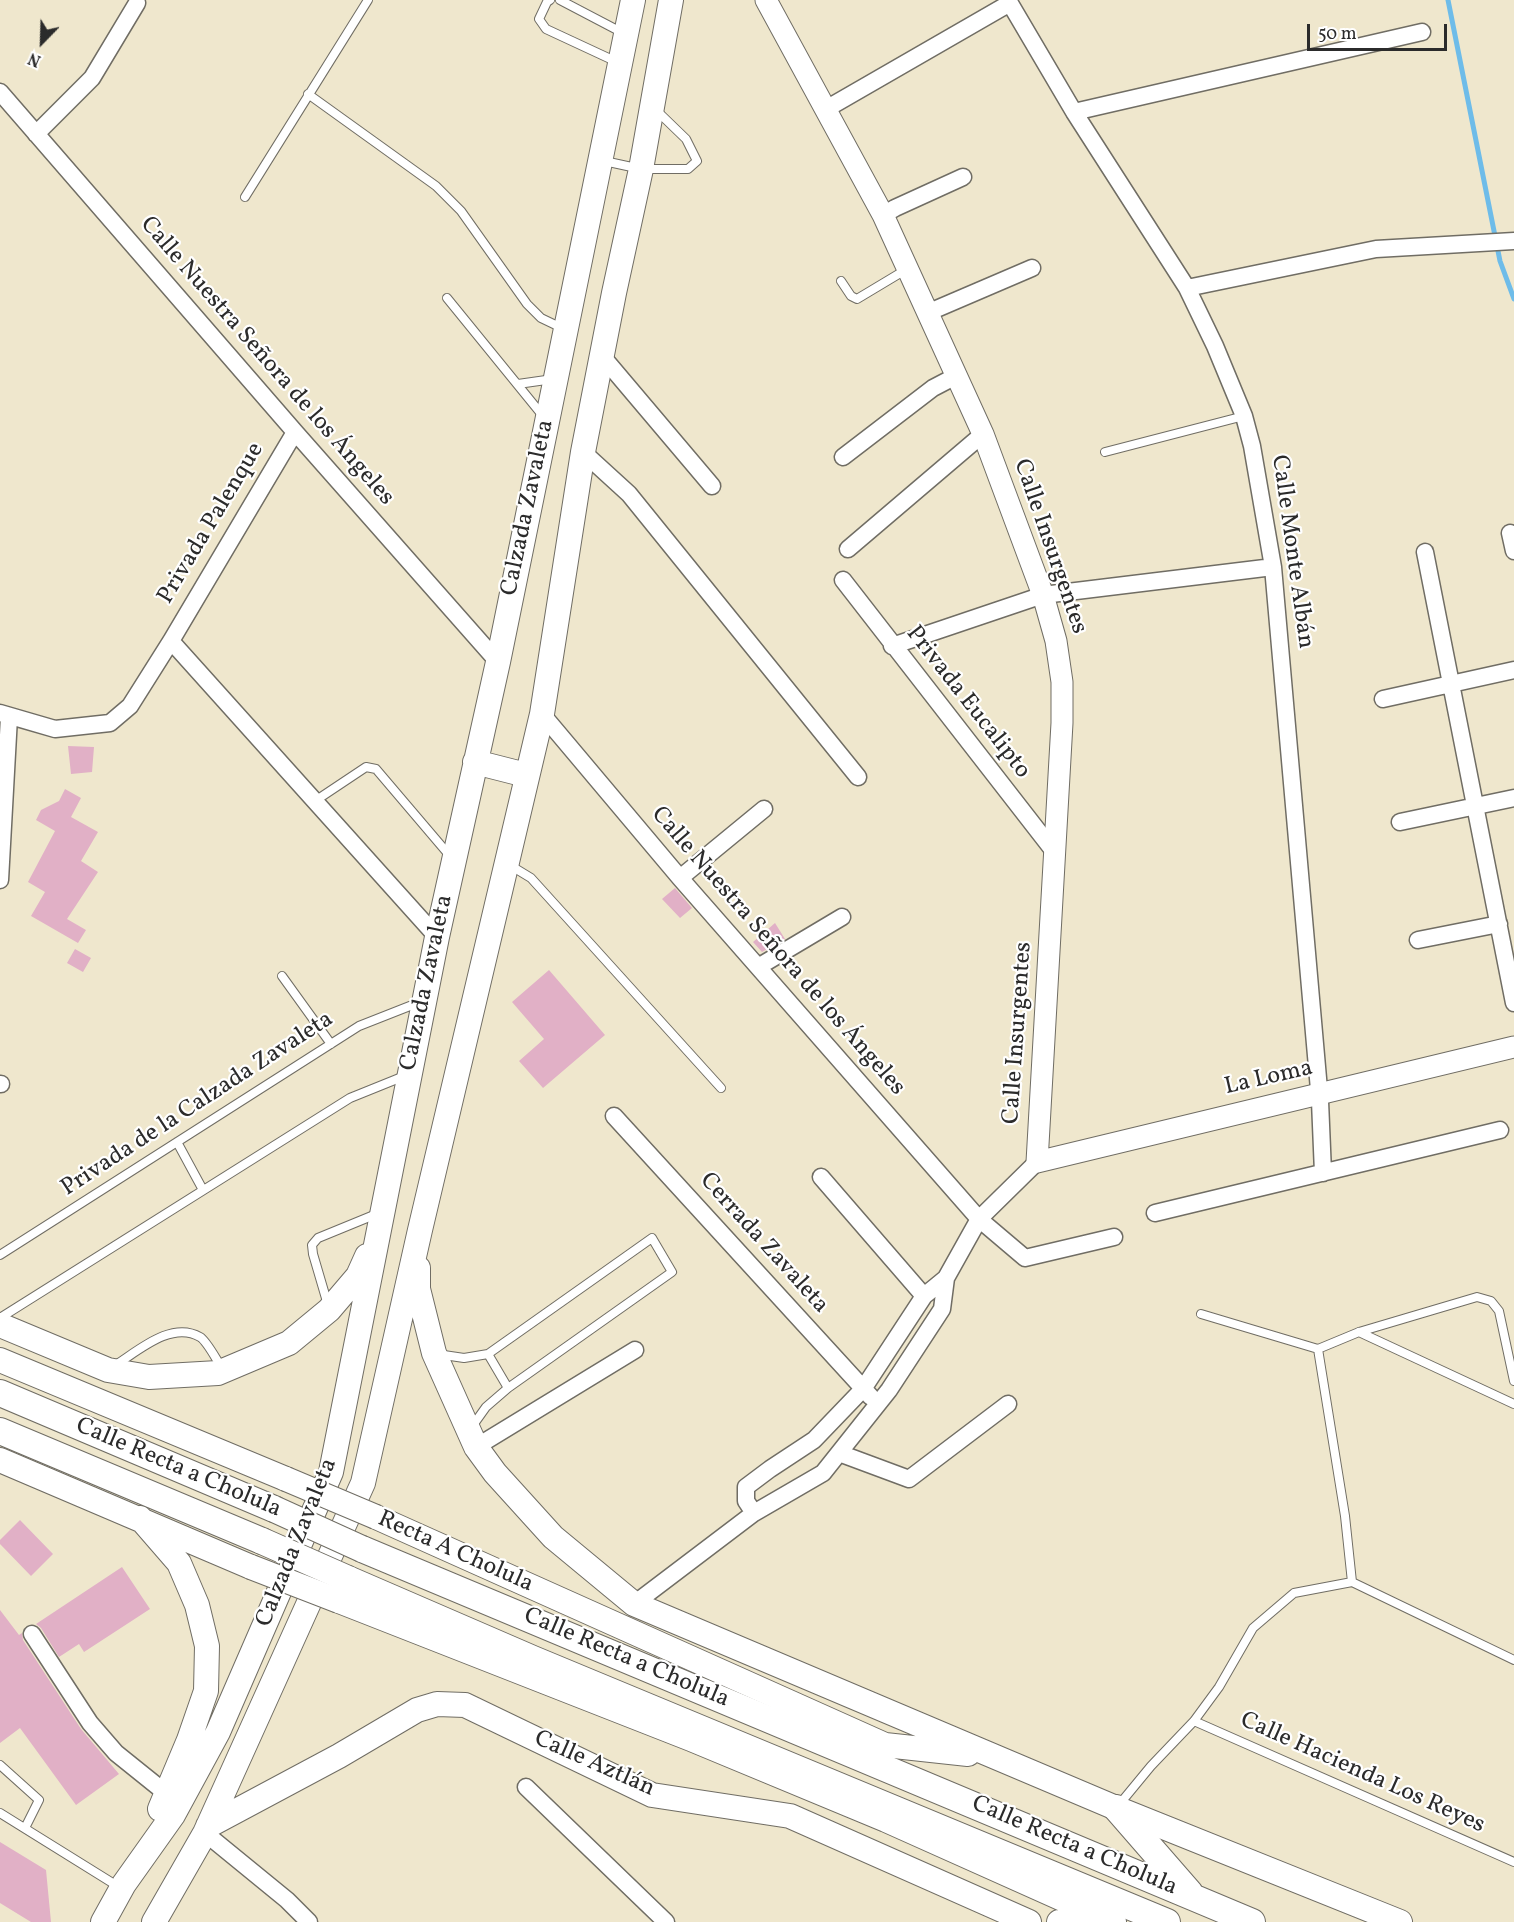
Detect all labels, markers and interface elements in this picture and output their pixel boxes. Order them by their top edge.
north arrow [12,12,72,72]
scale bar [1310,12,1450,50]
text: 50 m [1318,22,1357,47]
text: N [25,46,45,71]
street label: Calle Nuestra Señora de los Ángeles [133,212,399,512]
street label: Calzada Zavaleta [496,417,562,599]
street label: Privada Palenque [153,438,271,610]
street label: Calle Monte Albán [1263,453,1319,651]
street label: Calle Insurgentes [1006,456,1092,638]
street label: Privada Eucalipto [898,621,1036,785]
street label: Calle Nuestra Señora de los Ángeles [644,802,910,1102]
street label: Calzada Zavaleta [395,892,461,1074]
street label: Calle Insurgentes [998,941,1040,1125]
street label: Privada de la Calzada Zavaleta [56,1006,340,1204]
street label: La Loma [1222,1055,1316,1103]
street label: Cerrada Zavaleta [692,1168,834,1320]
street label: Calle Recta a Cholula [71,1413,285,1525]
street label: Calzada Zavaleta [251,1455,345,1631]
street label: Recta A Cholula [373,1506,537,1600]
street label: Calle Recta a Cholula [519,1603,733,1715]
street label: Calle Hacienda Los Reyes [1235,1707,1489,1841]
street label: Calle Aztlán [529,1726,659,1804]
street label: Calle Recta a Cholula [967,1791,1181,1903]

